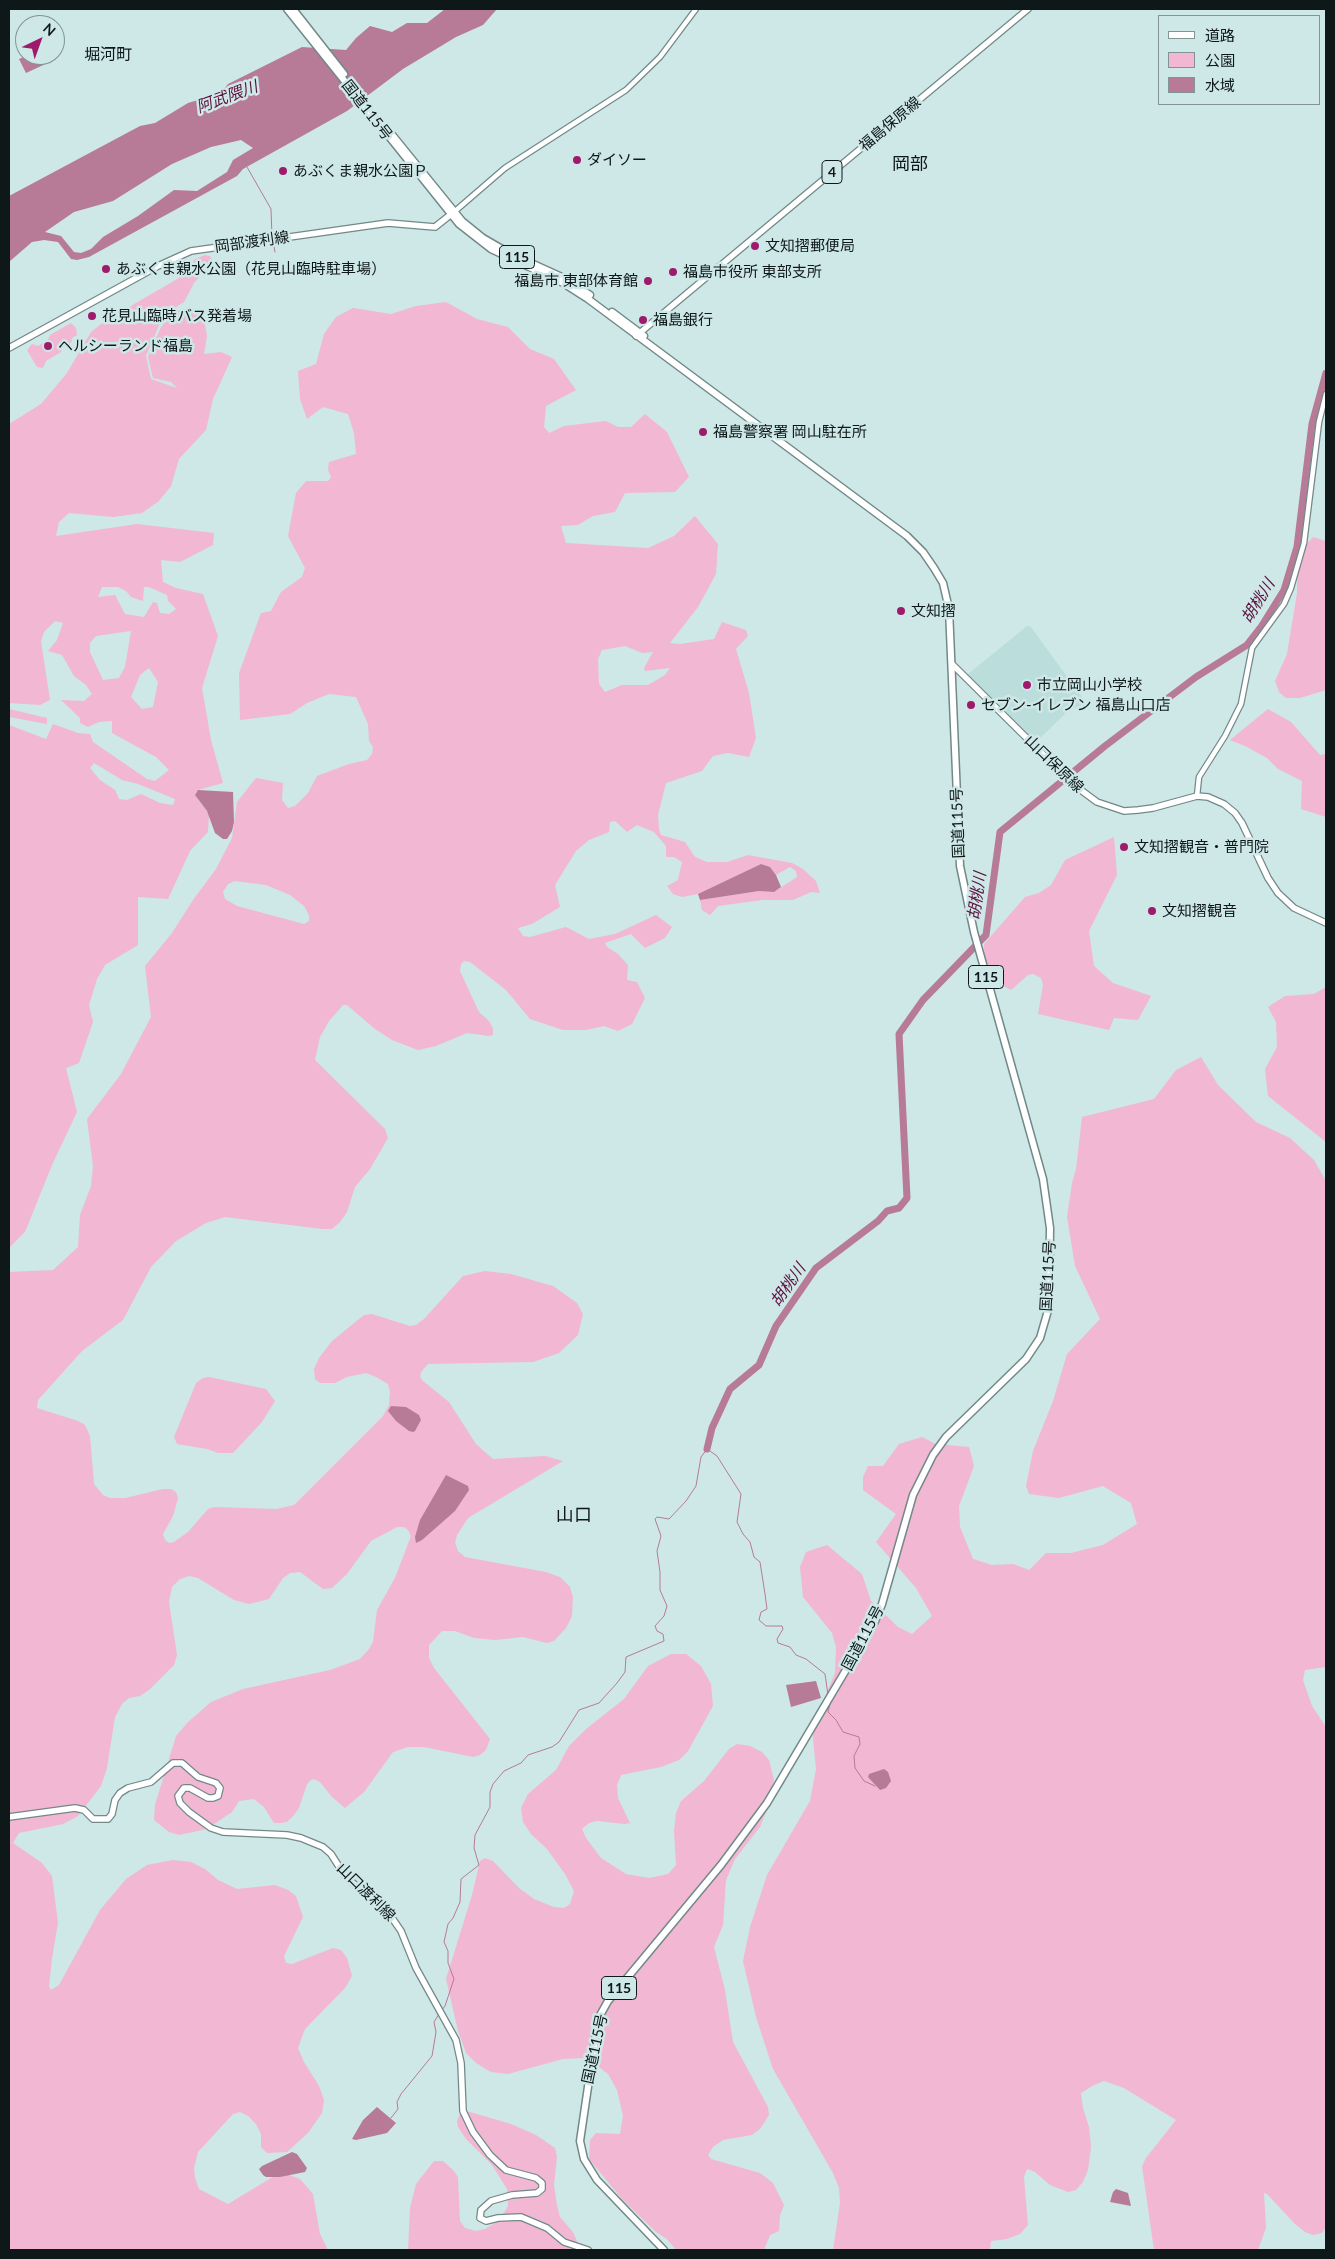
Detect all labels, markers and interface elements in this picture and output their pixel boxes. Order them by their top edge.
north arrow [15,15,65,65]
legend [1158,15,1320,105]
text: N [40,19,59,39]
text: 道路 [1205,26,1235,44]
district label: 堀河町 [84,45,132,65]
text: 公園 [1205,51,1235,69]
street label: 国道115号 [338,76,396,144]
text: 水域 [1205,76,1235,94]
water label: 阿武隈川 [194,77,260,117]
street label: 福島保原線 [855,93,925,155]
place label: ダイソー [587,151,647,169]
district label: 岡部 [892,153,928,175]
marker: ダイソー [571,154,583,166]
road number: 4 [822,160,842,183]
place label: あぶくま親水公園Ｐ [293,162,428,180]
marker: あぶくま親水公園Ｐ [277,165,289,177]
street label: 岡部渡利線 [214,228,290,256]
place label: 文知摺郵便局 [765,237,855,255]
marker: 文知摺郵便局 [749,240,761,252]
road number: 115 [500,246,534,268]
place label: あぶくま親水公園（花見山臨時駐車場） [116,260,386,278]
marker: あぶくま親水公園（花見山臨時駐車場） [100,263,112,275]
place label: 福島市役所 東部支所 [683,263,822,281]
marker: 福島市役所 東部支所 [667,266,679,278]
place label: 福島市 東部体育館 [514,272,638,290]
marker: 福島市 東部体育館 [642,275,654,287]
place label: 花見山臨時バス発着場 [102,307,252,325]
marker: 花見山臨時バス発着場 [86,310,98,322]
place label: 福島銀行 [653,311,713,329]
marker: 福島銀行 [637,314,649,326]
place label: ヘルシーランド福島 [58,337,193,355]
marker: ヘルシーランド福島 [42,340,54,352]
place label: 福島警察署 岡山駐在所 [713,423,867,441]
marker: 福島警察署 岡山駐在所 [697,426,709,438]
water label: 胡桃川 [1237,576,1279,626]
place label: 文知摺 [911,602,956,620]
marker: 文知摺 [895,605,907,617]
place label: 市立岡山小学校 [1037,676,1142,694]
marker: 市立岡山小学校 [1021,679,1033,691]
place label: セブン-イレブン 福島山口店 [981,696,1170,714]
marker: セブン-イレブン 福島山口店 [965,699,977,711]
street label: 山口保原線 [1021,731,1087,797]
street label: 国道115号 [948,787,968,859]
place label: 文知摺観音・普門院 [1134,838,1269,856]
marker: 文知摺観音・普門院 [1118,841,1130,853]
water label: 胡桃川 [964,871,990,921]
place label: 文知摺観音 [1162,902,1237,920]
marker: 文知摺観音 [1146,905,1158,917]
road number: 115 [968,966,1004,989]
street label: 国道115号 [1037,1240,1059,1312]
water label: 胡桃川 [766,1260,810,1310]
district label: 山口 [556,1504,592,1526]
street label: 国道115号 [838,1602,888,1674]
street label: 山口渡利線 [333,1859,399,1925]
road number: 115 [602,1976,636,2000]
street label: 国道115号 [579,2012,611,2086]

